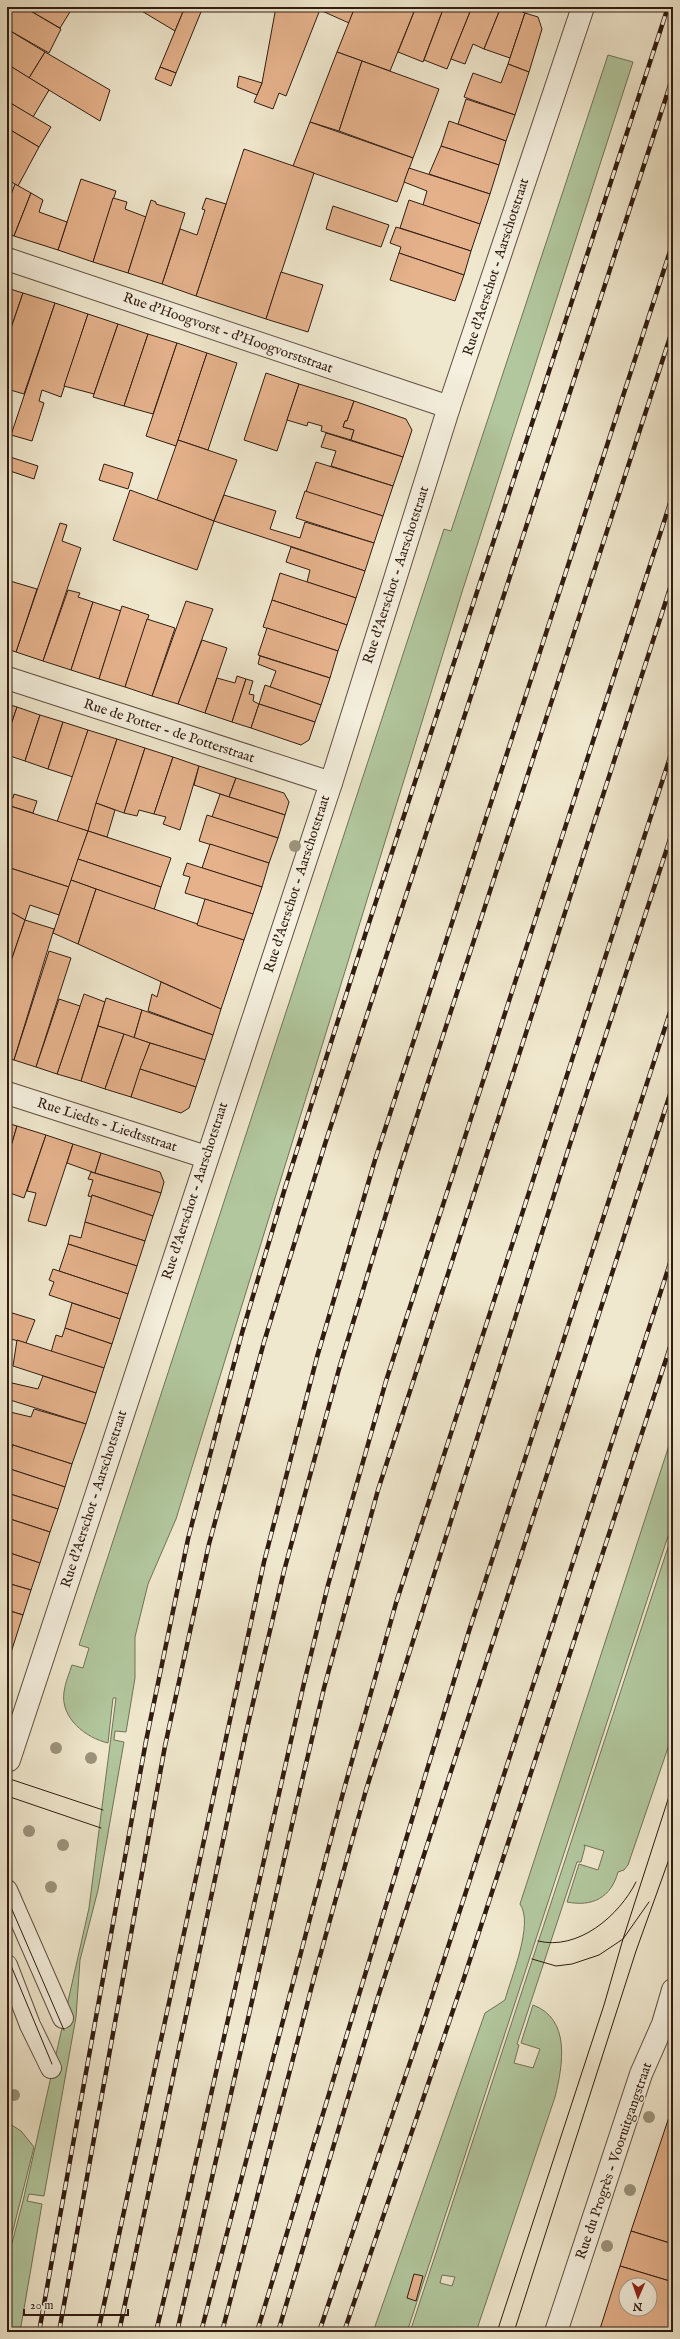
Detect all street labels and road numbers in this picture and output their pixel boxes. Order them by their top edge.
street label: Rue d'Aerschot - Aarschotstraat [459,176,533,358]
street label: Rue d'Hoogvorst - d'Hoogvorststraat [121,289,335,377]
street label: Rue d'Aerschot - Aarschotstraat [359,484,433,666]
street label: Rue de Potter - de Potterstraat [81,695,257,767]
street label: Rue d'Aerschot - Aarschotstraat [260,793,334,975]
street label: Rue Liedts - Liedtsstraat [35,1094,179,1156]
street label: Rue d'Aerschot - Aarschotstraat [158,1100,232,1282]
street label: Rue d'Aerschot - Aarschotstraat [57,1408,131,1590]
street label: Rue du Progrès - Vooruitgangstraat [572,2060,656,2262]

